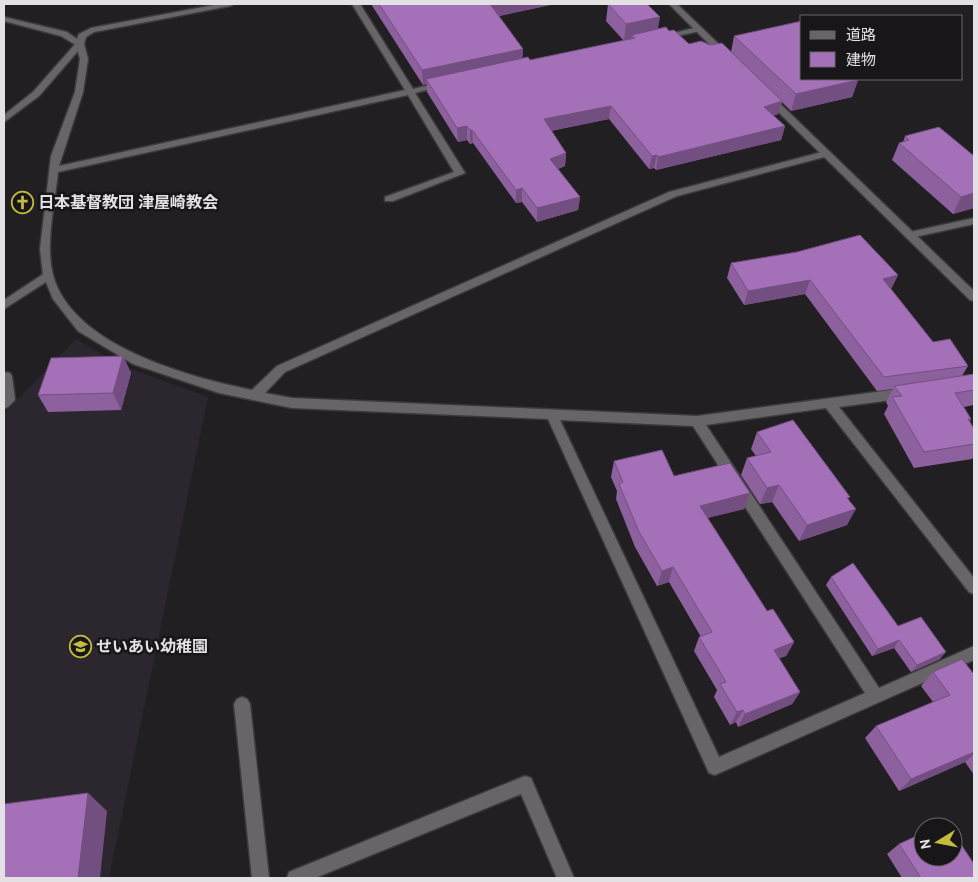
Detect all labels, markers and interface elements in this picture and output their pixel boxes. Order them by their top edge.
legend [800,15,963,80]
text: 道路 [846,27,876,46]
text: 建物 [846,52,876,71]
church icon: 日本基督教団 津屋崎教会 [10,190,34,214]
place label: 日本基督教団 津屋崎教会 [38,194,218,214]
school or university icon: せいあい幼稚園 [68,634,92,658]
place label: せいあい幼稚園 [96,638,208,658]
north arrow [913,817,963,867]
text: N [917,838,936,850]

